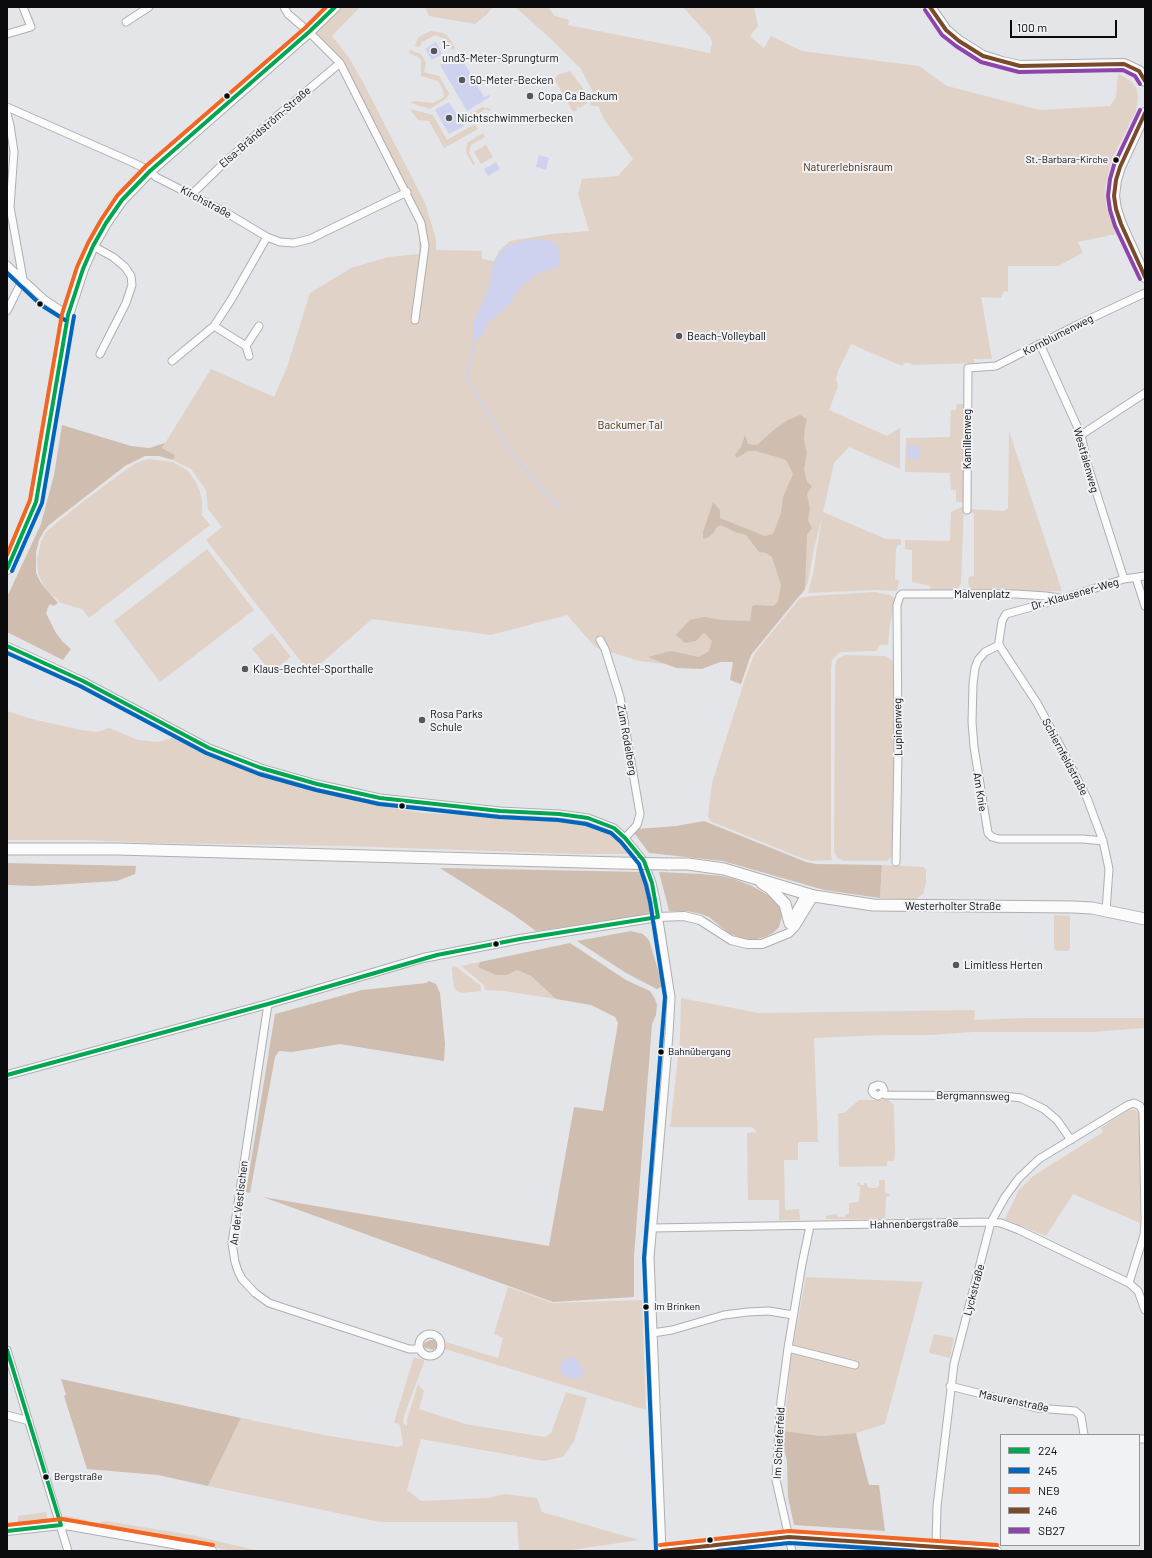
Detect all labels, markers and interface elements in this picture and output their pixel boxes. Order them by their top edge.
scale bar [1012,12,1119,38]
text: 100 m [1017,20,1047,34]
place label: 1- und3-Meter-Sprungturm [442,38,559,64]
marker: 1- und3-Meter-Sprungturm [429,46,439,56]
place label: 50-Meter-Becken [470,73,553,87]
marker: 50-Meter-Becken [457,75,467,85]
street label: Elsa-Brändström-Straße [216,84,314,170]
place label: Copa Ca Backum [538,89,618,103]
unlabelled marker [222,91,232,101]
marker: Copa Ca Backum [525,91,535,101]
place label: Nichtschwimmerbecken [457,111,573,125]
marker: Nichtschwimmerbecken [444,113,454,123]
place label: St.-Barbara-Kirche [1026,154,1108,166]
marker: St.-Barbara-Kirche [1111,155,1121,165]
park label: Naturerlebnisraum [803,160,893,174]
street label: Kirchstraße [178,183,234,221]
unlabelled marker [35,299,45,309]
street label: Kornblumenweg [1021,312,1095,358]
place label: Beach-Volleyball [687,329,766,343]
marker: Beach-Volleyball [674,331,684,341]
street label: Kamillenweg [960,409,974,469]
park label: Backumer Tal [598,418,662,432]
street label: Westfalenweg [1070,426,1102,494]
street label: Dr.-Klausener-Weg [1030,575,1120,613]
street label: Malvenplatz [954,587,1010,601]
place label: Klaus-Bechtel-Sporthalle [253,662,373,676]
marker: Klaus-Bechtel-Sporthalle [240,664,250,674]
street label: Lupinenweg [891,698,905,756]
street label: Zum Rodelberg [614,703,640,777]
place label: Rosa Parks Schule [430,707,483,733]
marker: Rosa Parks Schule [417,715,427,725]
street label: Schiernfeldstraße [1039,716,1091,798]
street label: Am Knie [970,772,990,812]
unlabelled marker [397,801,407,811]
street label: Westerholter Straße [905,899,1001,913]
unlabelled marker [491,939,501,949]
place label: Limitless Herten [964,958,1043,972]
marker: Limitless Herten [951,960,961,970]
place label: Bahnübergang [668,1046,731,1058]
marker: Bahnübergang [656,1047,666,1057]
street label: Bergmannsweg [936,1089,1010,1103]
street label: An der Vestischen [227,1160,251,1246]
street label: Hahnenbergstraße [870,1217,958,1231]
street label: Lyckstraße [961,1263,987,1317]
place label: Im Brinken [654,1301,700,1313]
marker: Im Brinken [641,1302,651,1312]
street label: Masurenstraße [978,1387,1050,1415]
street label: Im Schieferfeld [771,1407,787,1479]
legend [1000,1434,1140,1546]
text: 224 [1038,1443,1057,1457]
text: 245 [1038,1463,1057,1477]
place label: Bergstraße [54,1471,102,1483]
marker: Bergstraße [41,1472,51,1482]
text: NE9 [1038,1483,1059,1497]
text: 246 [1038,1503,1057,1517]
text: SB27 [1038,1523,1065,1537]
unlabelled marker [705,1535,715,1545]

